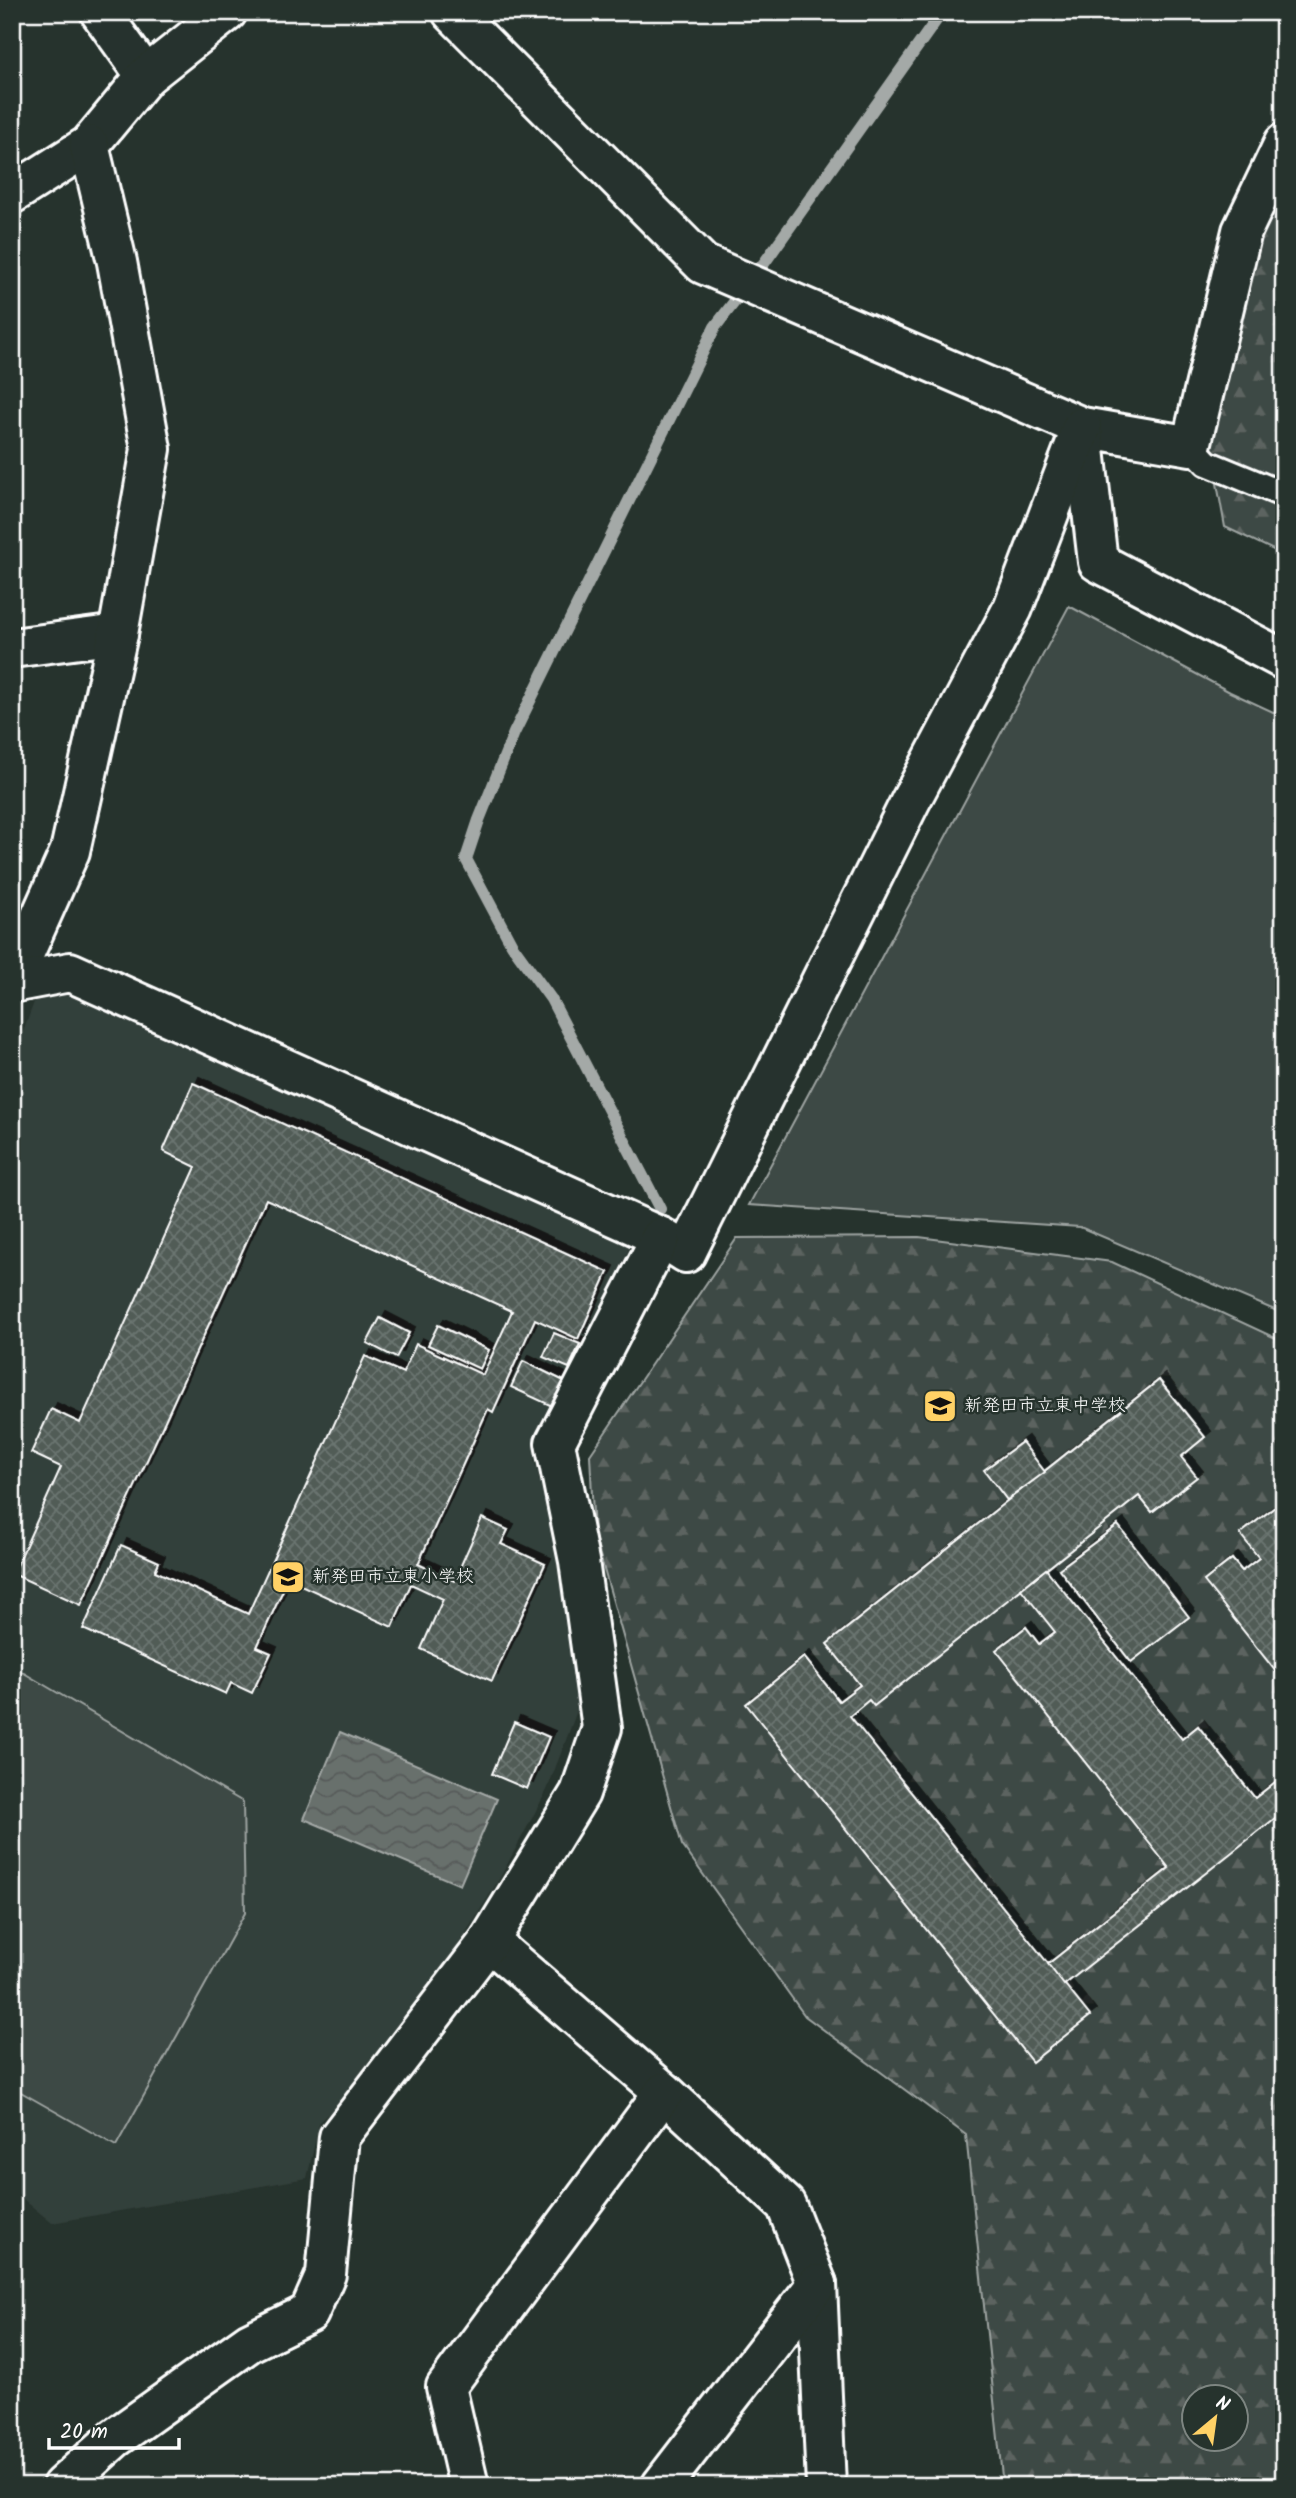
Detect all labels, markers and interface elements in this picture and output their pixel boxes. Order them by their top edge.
school or university icon: 新発田市立東中学校 [921,1387,959,1425]
place label: 新発田市立東中学校 [964,1392,1126,1421]
school or university icon: 新発田市立東小学校 [269,1558,307,1596]
place label: 新発田市立東小学校 [312,1563,474,1592]
north arrow [1180,2382,1250,2452]
text: N [1210,2389,1235,2421]
scale bar [49,2407,178,2451]
text: 20 m [60,2416,108,2449]

